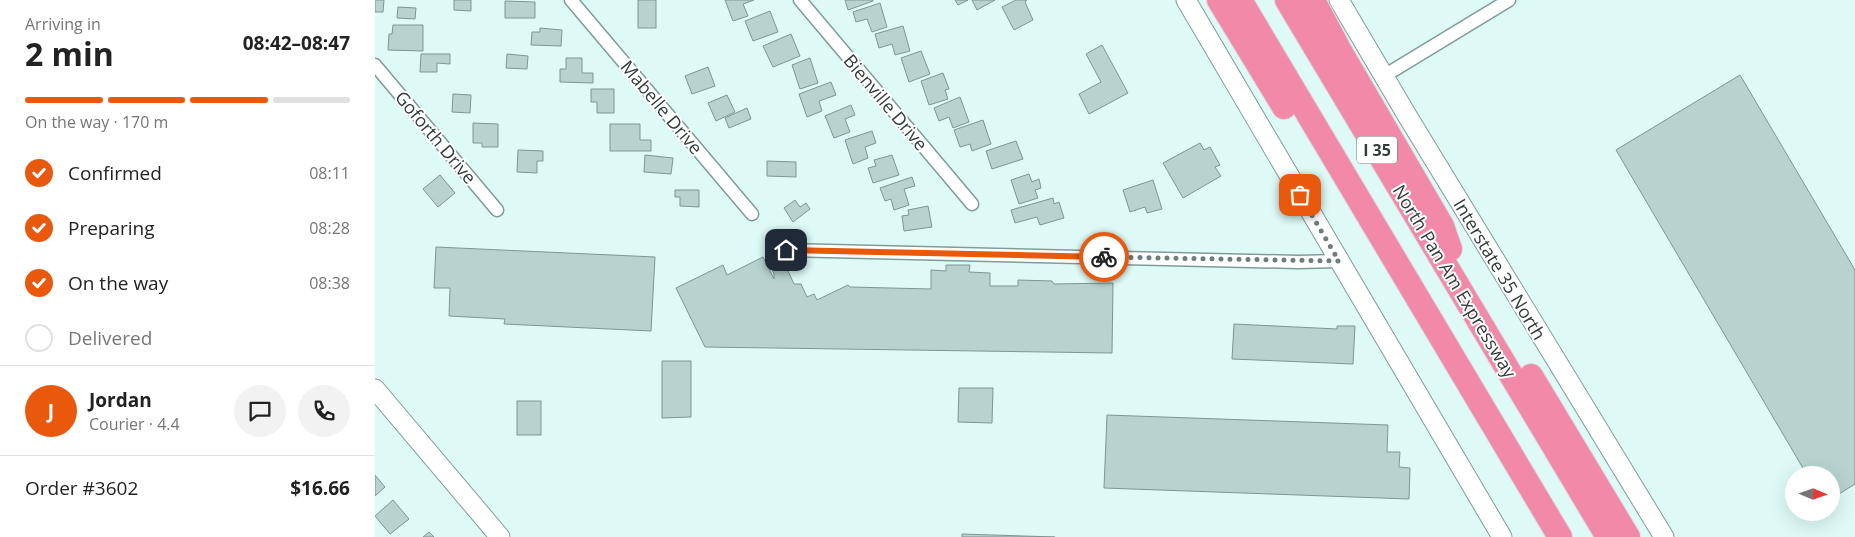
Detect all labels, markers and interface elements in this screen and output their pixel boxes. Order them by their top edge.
text: Arriving in [25,13,101,35]
text: 08:42–08:47 [243,30,350,56]
text: 2 min [25,32,114,75]
street label: Bienville Drive [839,49,933,155]
street label: Mabelle Drive [616,55,708,159]
street label: Goforth Drive [390,85,482,189]
text: On the way · 170 m [25,111,168,133]
road number: I 35 [1357,136,1397,164]
icon: check [25,159,53,187]
text: Confirmed [68,160,162,186]
text: 08:11 [309,162,350,184]
pin [1279,174,1321,216]
street label: North Pan Am Expressway [1388,180,1523,383]
icon: bag [1286,181,1314,209]
street label: Interstate 35 North [1448,194,1552,344]
icon: check [25,214,53,242]
text: Preparing [68,215,155,241]
text: 08:28 [309,217,350,239]
pin [765,229,807,271]
courier [1079,232,1129,282]
icon: home [772,236,800,264]
icon: bike [1090,243,1118,271]
icon: check [25,269,53,297]
text: On the way [68,270,168,296]
text: 08:38 [309,272,350,294]
text: Delivered [68,325,152,351]
button: chat [234,385,286,437]
button: phone [298,385,350,437]
text: Jordan [89,387,152,413]
text: J [48,398,54,424]
text: Courier · 4.4 [89,413,180,435]
north arrow [1785,466,1840,521]
map controls [1785,466,1840,521]
text: Order #3602 [25,475,138,501]
text: $16.66 [290,475,350,501]

